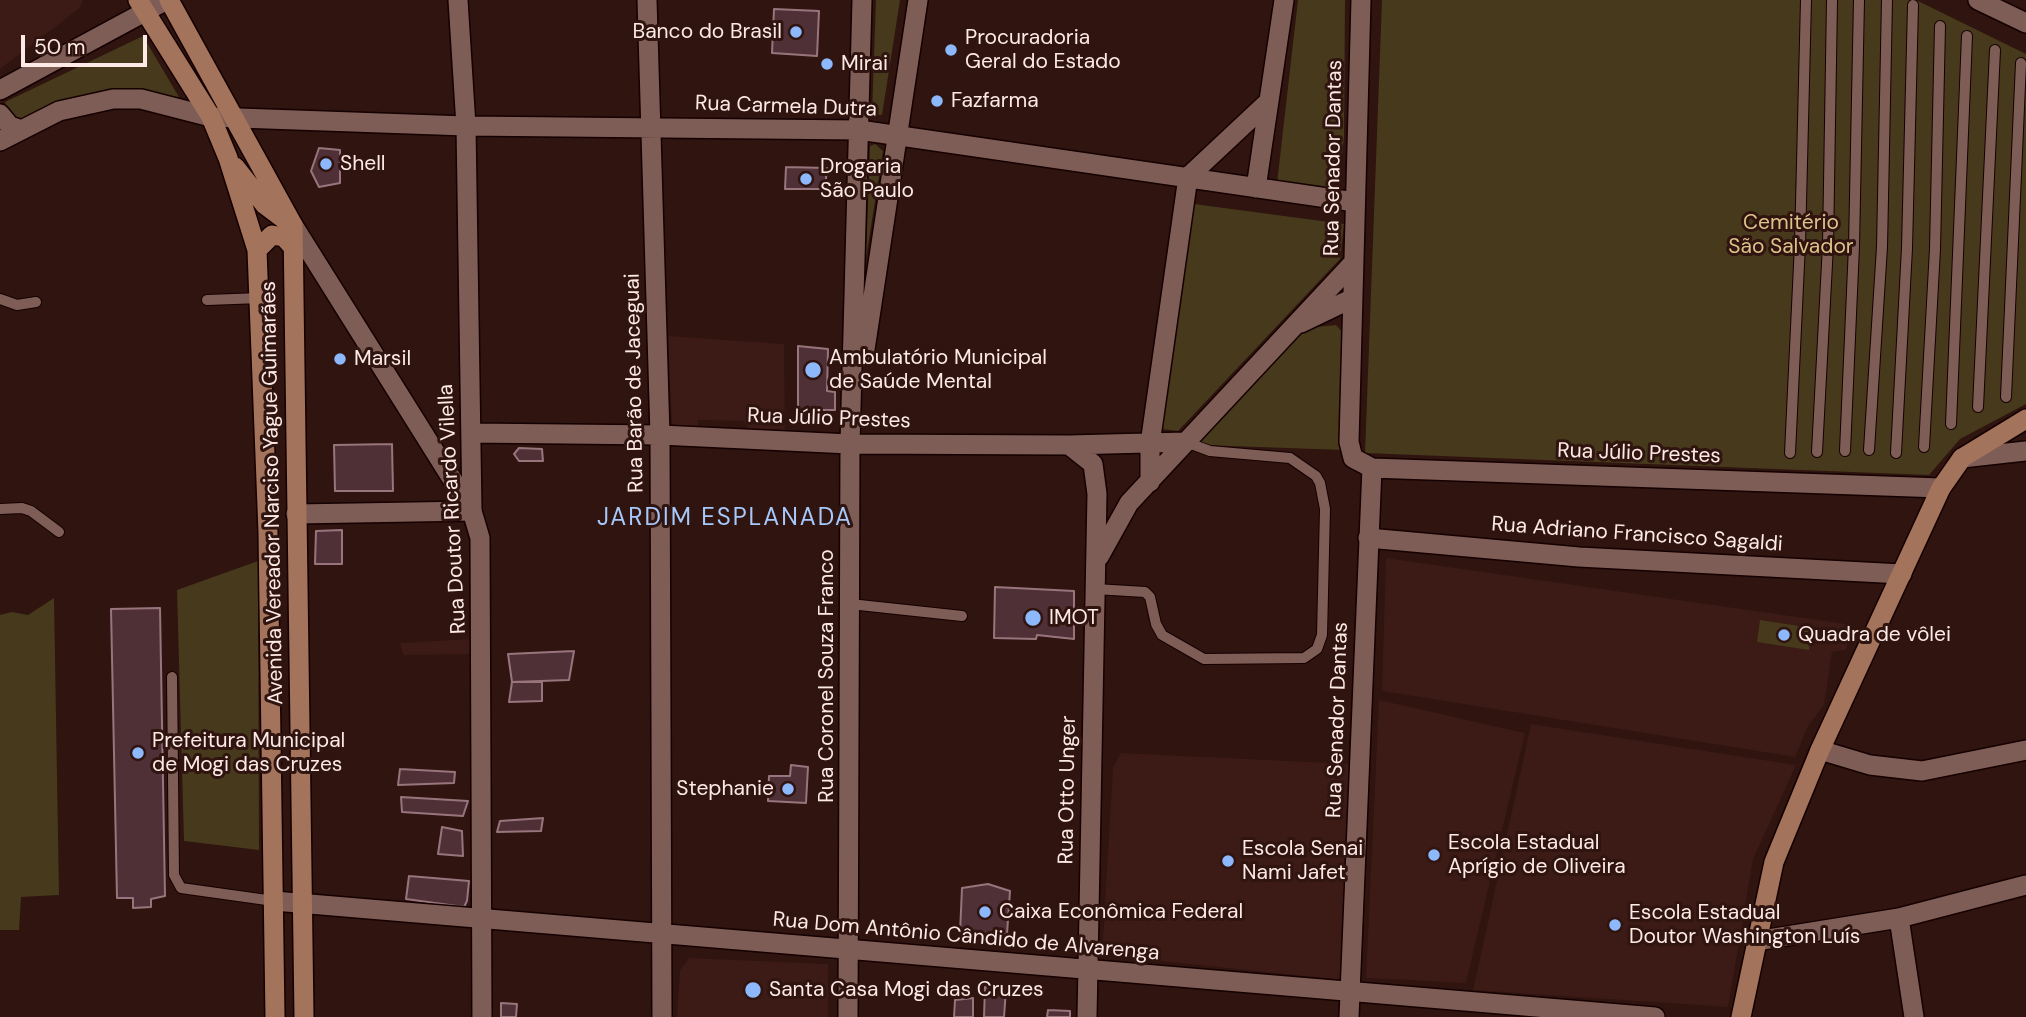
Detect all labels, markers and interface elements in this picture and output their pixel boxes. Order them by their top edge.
place label: Banco do Brasil [632,19,782,45]
scale bar [24,21,150,65]
marker: Banco do Brasil [788,24,804,40]
place label: Procuradoria Geral do Estado [965,25,1121,75]
text: 50 m [34,33,85,61]
marker: Procuradoria Geral do Estado [943,42,959,58]
place label: Mirai [841,51,888,77]
marker: Mirai [819,56,835,72]
street label: Rua Senador Dantas [1320,60,1348,256]
place label: Fazfarma [951,88,1039,114]
street label: Rua Carmela Dutra [695,91,877,123]
marker: Fazfarma [929,93,945,109]
place label: Shell [340,151,386,177]
place label: Drogaria São Paulo [820,154,914,204]
marker: Shell [318,156,334,172]
marker: Drogaria São Paulo [798,171,814,187]
park label: Cemitério São Salvador [1728,210,1854,260]
street label: Rua Barão de Jaceguai [620,273,650,493]
street label: Avenida Vereador Narciso Yague Guimarães [257,281,289,705]
place label: Ambulatório Municipal de Saúde Mental [829,345,1047,395]
place label: Marsil [354,346,411,372]
marker: Marsil [332,351,348,367]
marker: Ambulatório Municipal de Saúde Mental [803,360,823,380]
street label: Rua Doutor Ricardo Vilella [434,383,472,635]
street label: Rua Júlio Prestes [747,404,911,434]
street label: Rua Júlio Prestes [1557,439,1721,469]
district label: JARDIM ESPLANADA [599,505,851,533]
street label: Rua Adriano Francisco Sagaldi [1490,512,1784,558]
street label: Rua Coronel Souza Franco [814,549,840,803]
place label: IMOT [1049,605,1099,631]
marker: IMOT [1023,608,1043,628]
street label: Rua Senador Dantas [1322,622,1354,818]
place label: Quadra de vôlei [1798,622,1951,648]
marker: Quadra de vôlei [1776,627,1792,643]
street label: Rua Otto Unger [1054,715,1082,865]
place label: Prefeitura Municipal de Mogi das Cruzes [152,728,345,778]
marker: Prefeitura Municipal de Mogi das Cruzes [130,745,146,761]
place label: Stephanie [676,776,774,802]
marker: Stephanie [780,781,796,797]
place label: Escola Estadual Aprígio de Oliveira [1448,830,1626,880]
place label: Escola Senai Nami Jafet [1242,836,1363,886]
marker: Escola Estadual Aprígio de Oliveira [1426,847,1442,863]
marker: Escola Senai Nami Jafet [1220,853,1236,869]
place label: Caixa Econômica Federal [999,899,1243,925]
place label: Escola Estadual Doutor Washington Luís [1629,900,1860,950]
marker: Caixa Econômica Federal [977,904,993,920]
street label: Rua Dom Antônio Cândido de Alvarenga [772,908,1160,966]
marker: Escola Estadual Doutor Washington Luís [1607,917,1623,933]
place label: Santa Casa Mogi das Cruzes [769,977,1044,1003]
marker: Santa Casa Mogi das Cruzes [743,980,763,1000]

